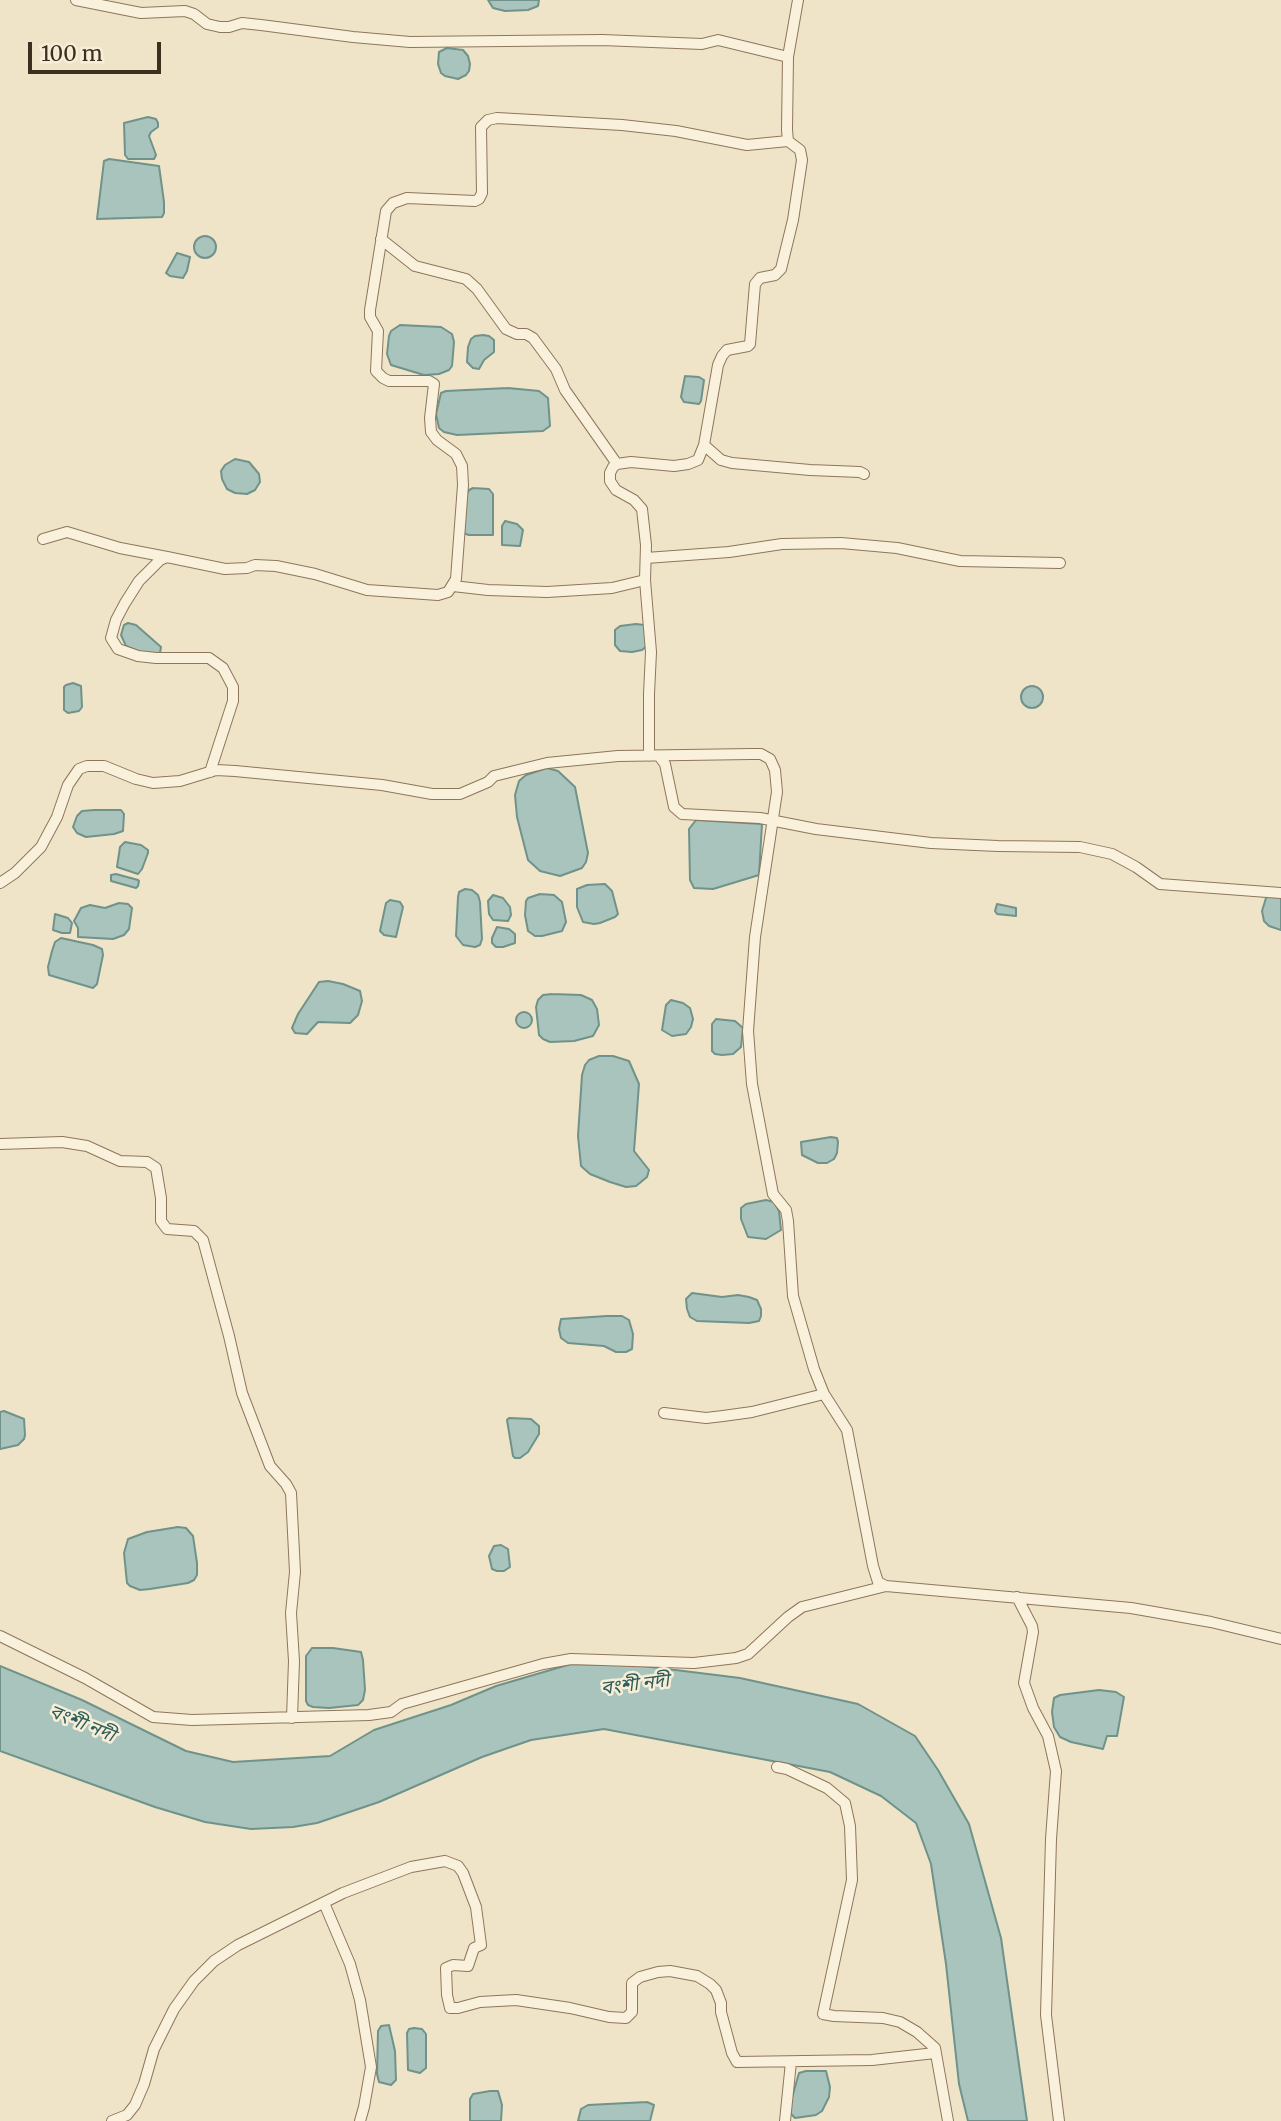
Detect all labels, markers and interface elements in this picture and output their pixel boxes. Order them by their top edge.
scale bar [32,28,164,72]
text: 100 m [41,40,103,67]
water label: বংশী নদী [599,1669,671,1701]
water label: বংশী নদী [46,1701,118,1747]

